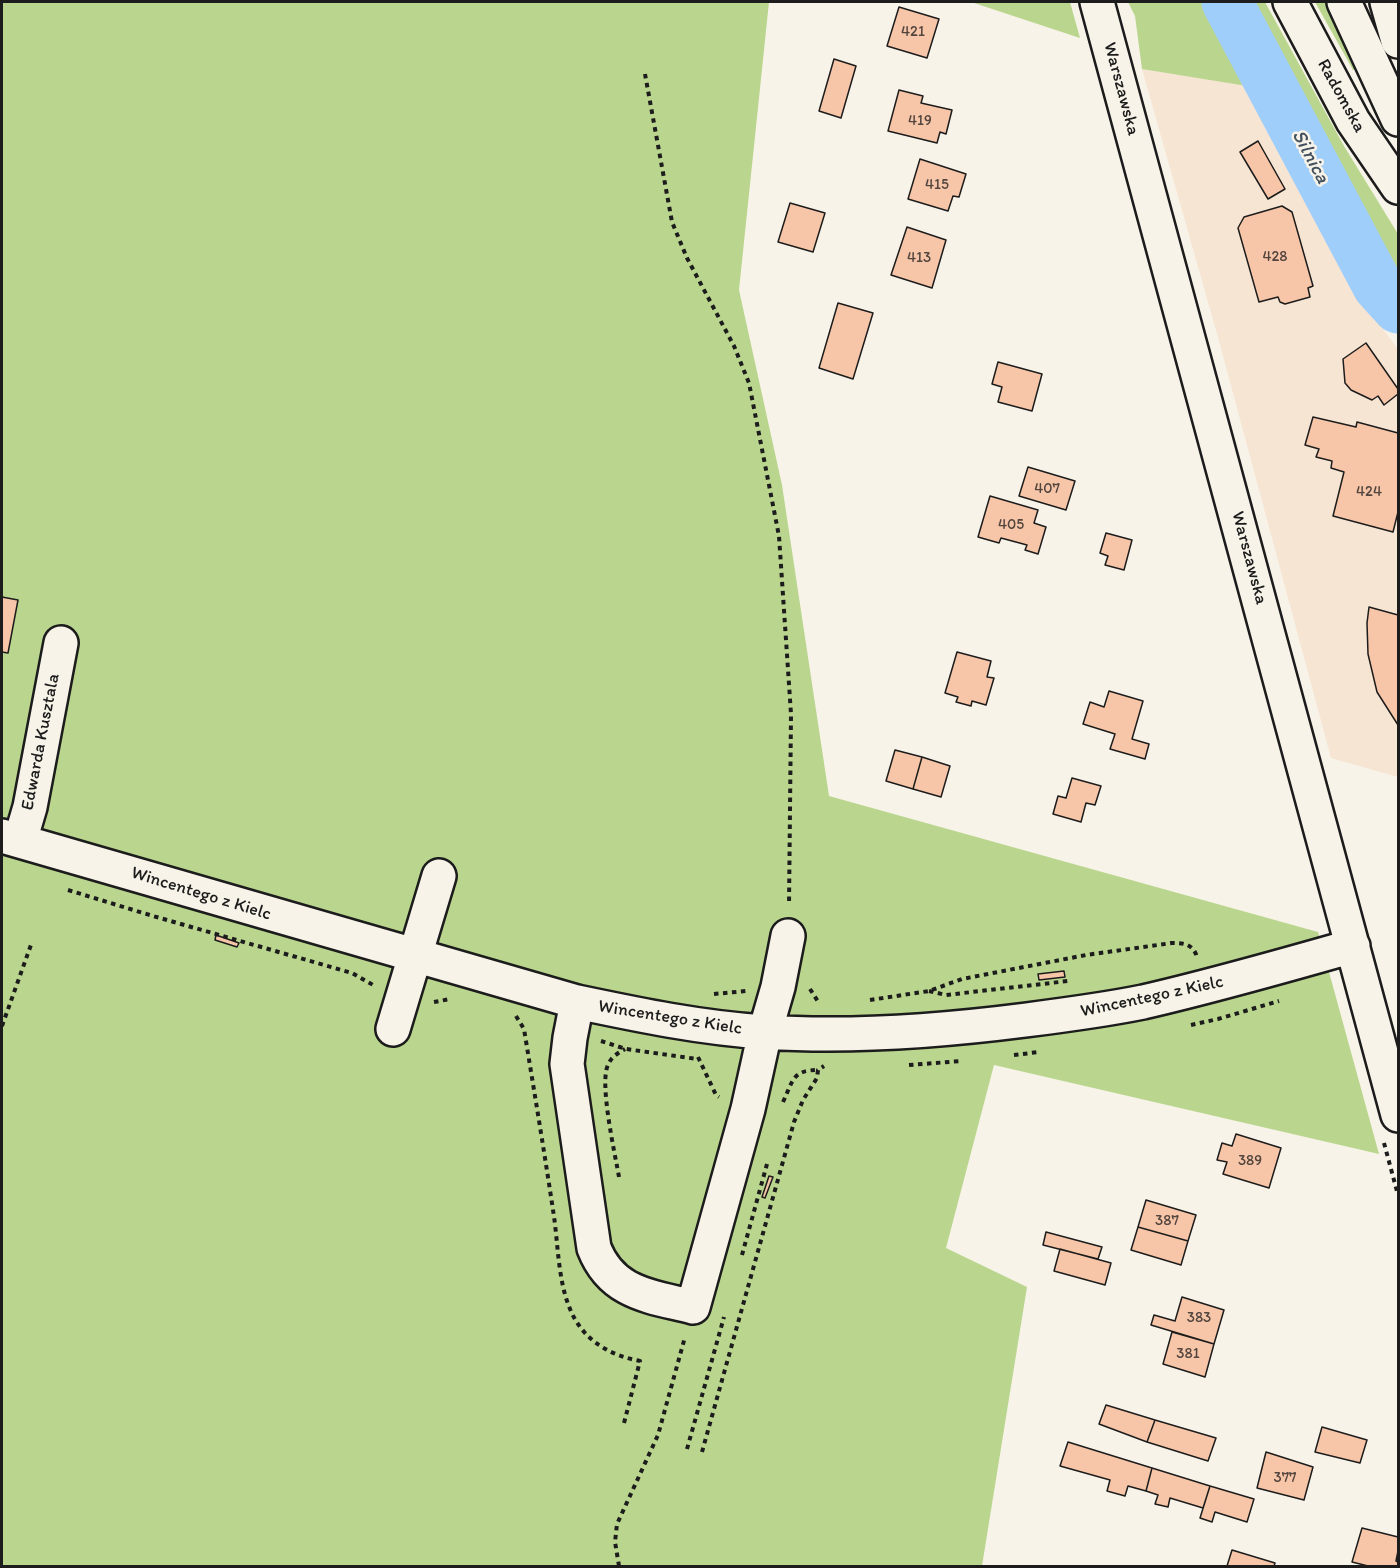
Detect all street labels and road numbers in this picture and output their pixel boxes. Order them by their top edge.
street label: Warszawska [1098,40,1144,138]
street label: Radomska [1312,56,1370,136]
street label: Warszawska [1226,509,1272,607]
street label: Edwarda Kusztala [17,672,65,812]
street label: Wincentego z Kielc [128,862,274,926]
street label: Wincentego z Kielc [1079,971,1225,1023]
street label: Wincentego z Kielc [597,996,743,1040]

